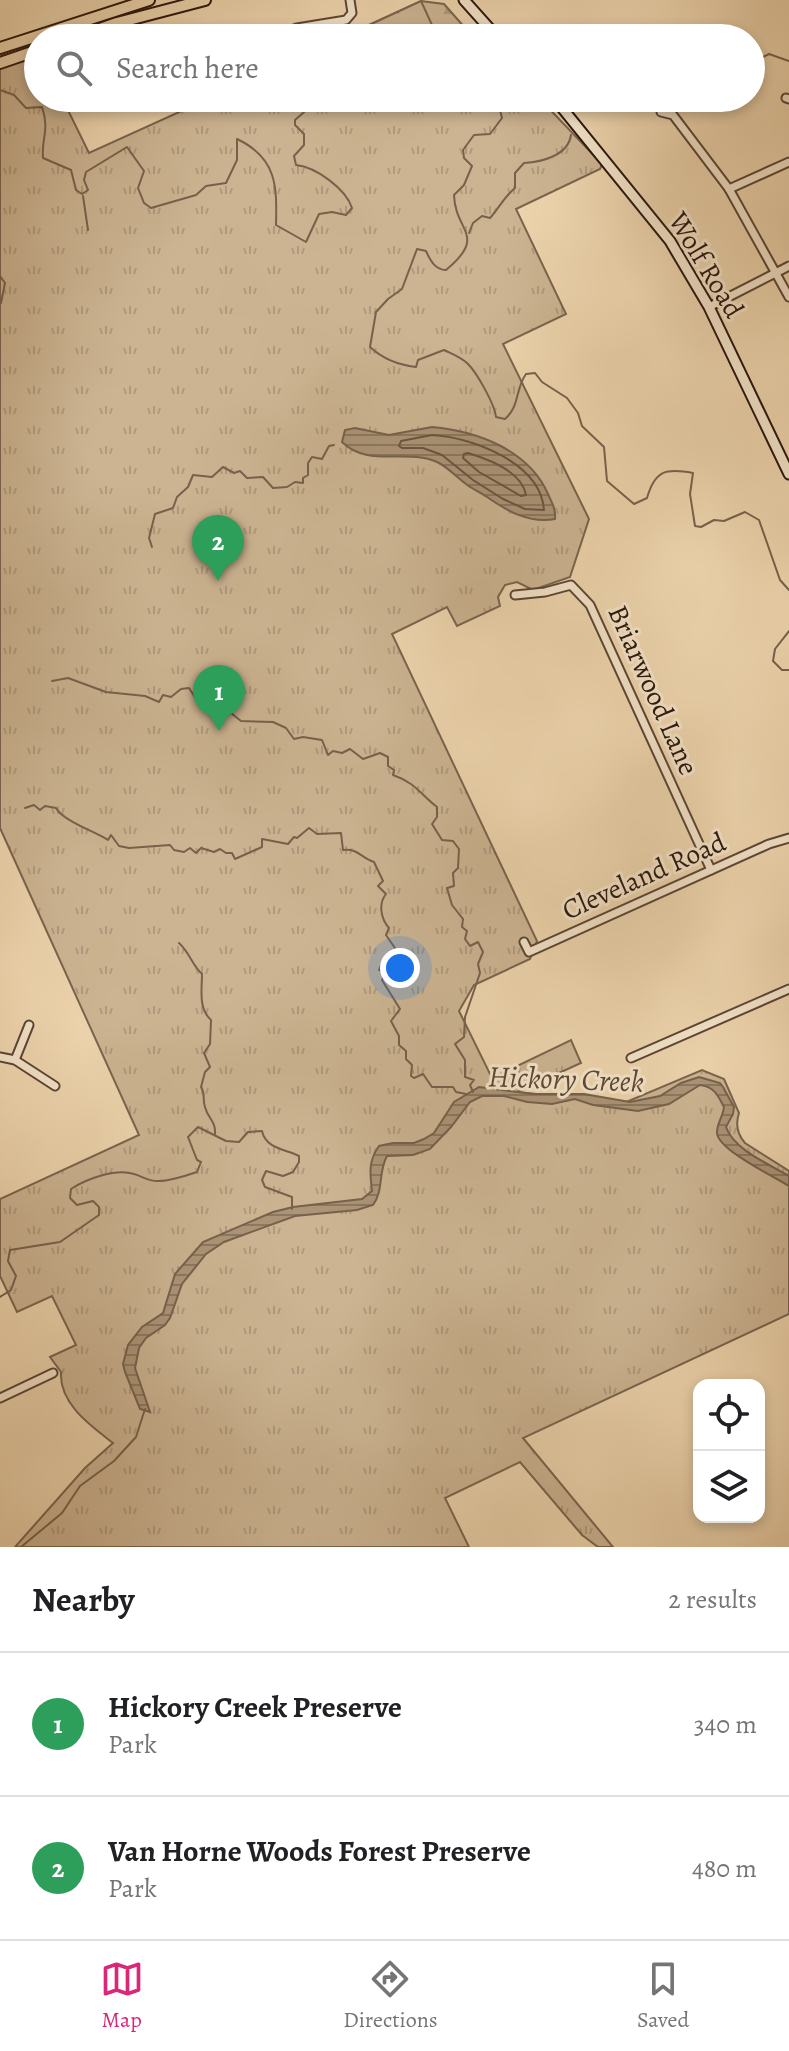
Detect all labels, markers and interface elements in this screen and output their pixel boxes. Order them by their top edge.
search box [24,24,765,112]
icon: search [52,46,96,90]
text: Search here [116,48,259,88]
street label: Wolf Road [659,204,753,326]
pin: 2 [192,515,244,581]
street label: Briarwood Lane [599,599,707,781]
pin: 1 [193,665,245,731]
street label: Cleveland Road [556,823,733,929]
your location [380,948,420,988]
water label: Hickory Creek [487,1056,645,1102]
map controls [693,1379,765,1523]
button: locate [693,1379,765,1451]
button: layers [693,1451,765,1523]
text: Nearby [32,1576,135,1623]
text: 2 results [668,1582,757,1617]
text: Hickory Creek Preserve [108,1687,402,1727]
text: 1 [53,1707,63,1742]
text: 340 m [694,1707,757,1742]
text: Park [108,1727,157,1762]
text: Van Horne Woods Forest Preserve [108,1831,531,1871]
text: 2 [52,1851,64,1886]
text: 480 m [692,1851,757,1886]
text: Park [108,1871,157,1906]
tab: Map [100,1957,144,2035]
tab: Directions [343,1957,438,2035]
tab: Saved [637,1957,689,2035]

